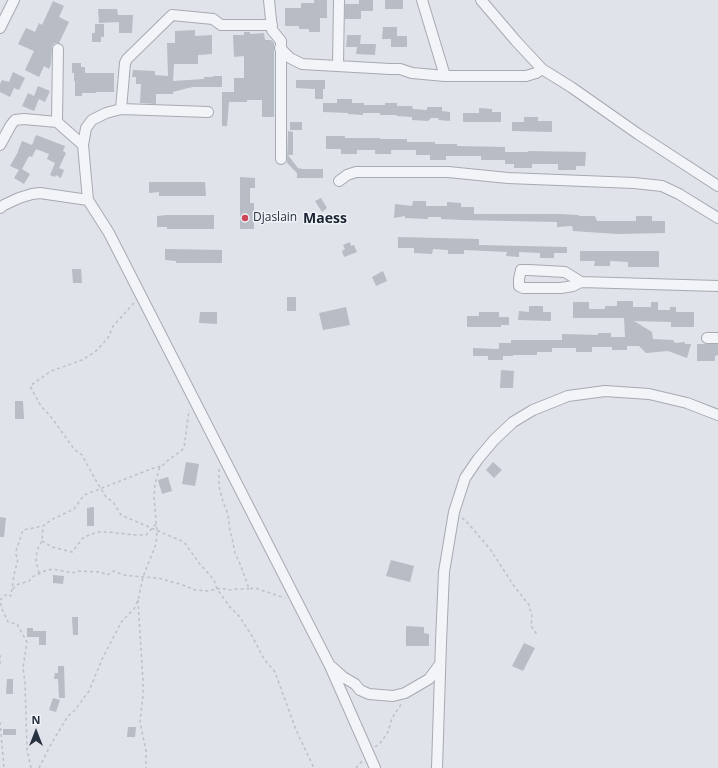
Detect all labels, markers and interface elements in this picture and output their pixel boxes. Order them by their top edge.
place label: Djaslain [253,211,297,225]
district label: Maess [303,211,347,227]
marker: Djaslain [240,213,250,223]
north arrow [16,712,56,752]
text: N [32,712,40,727]

